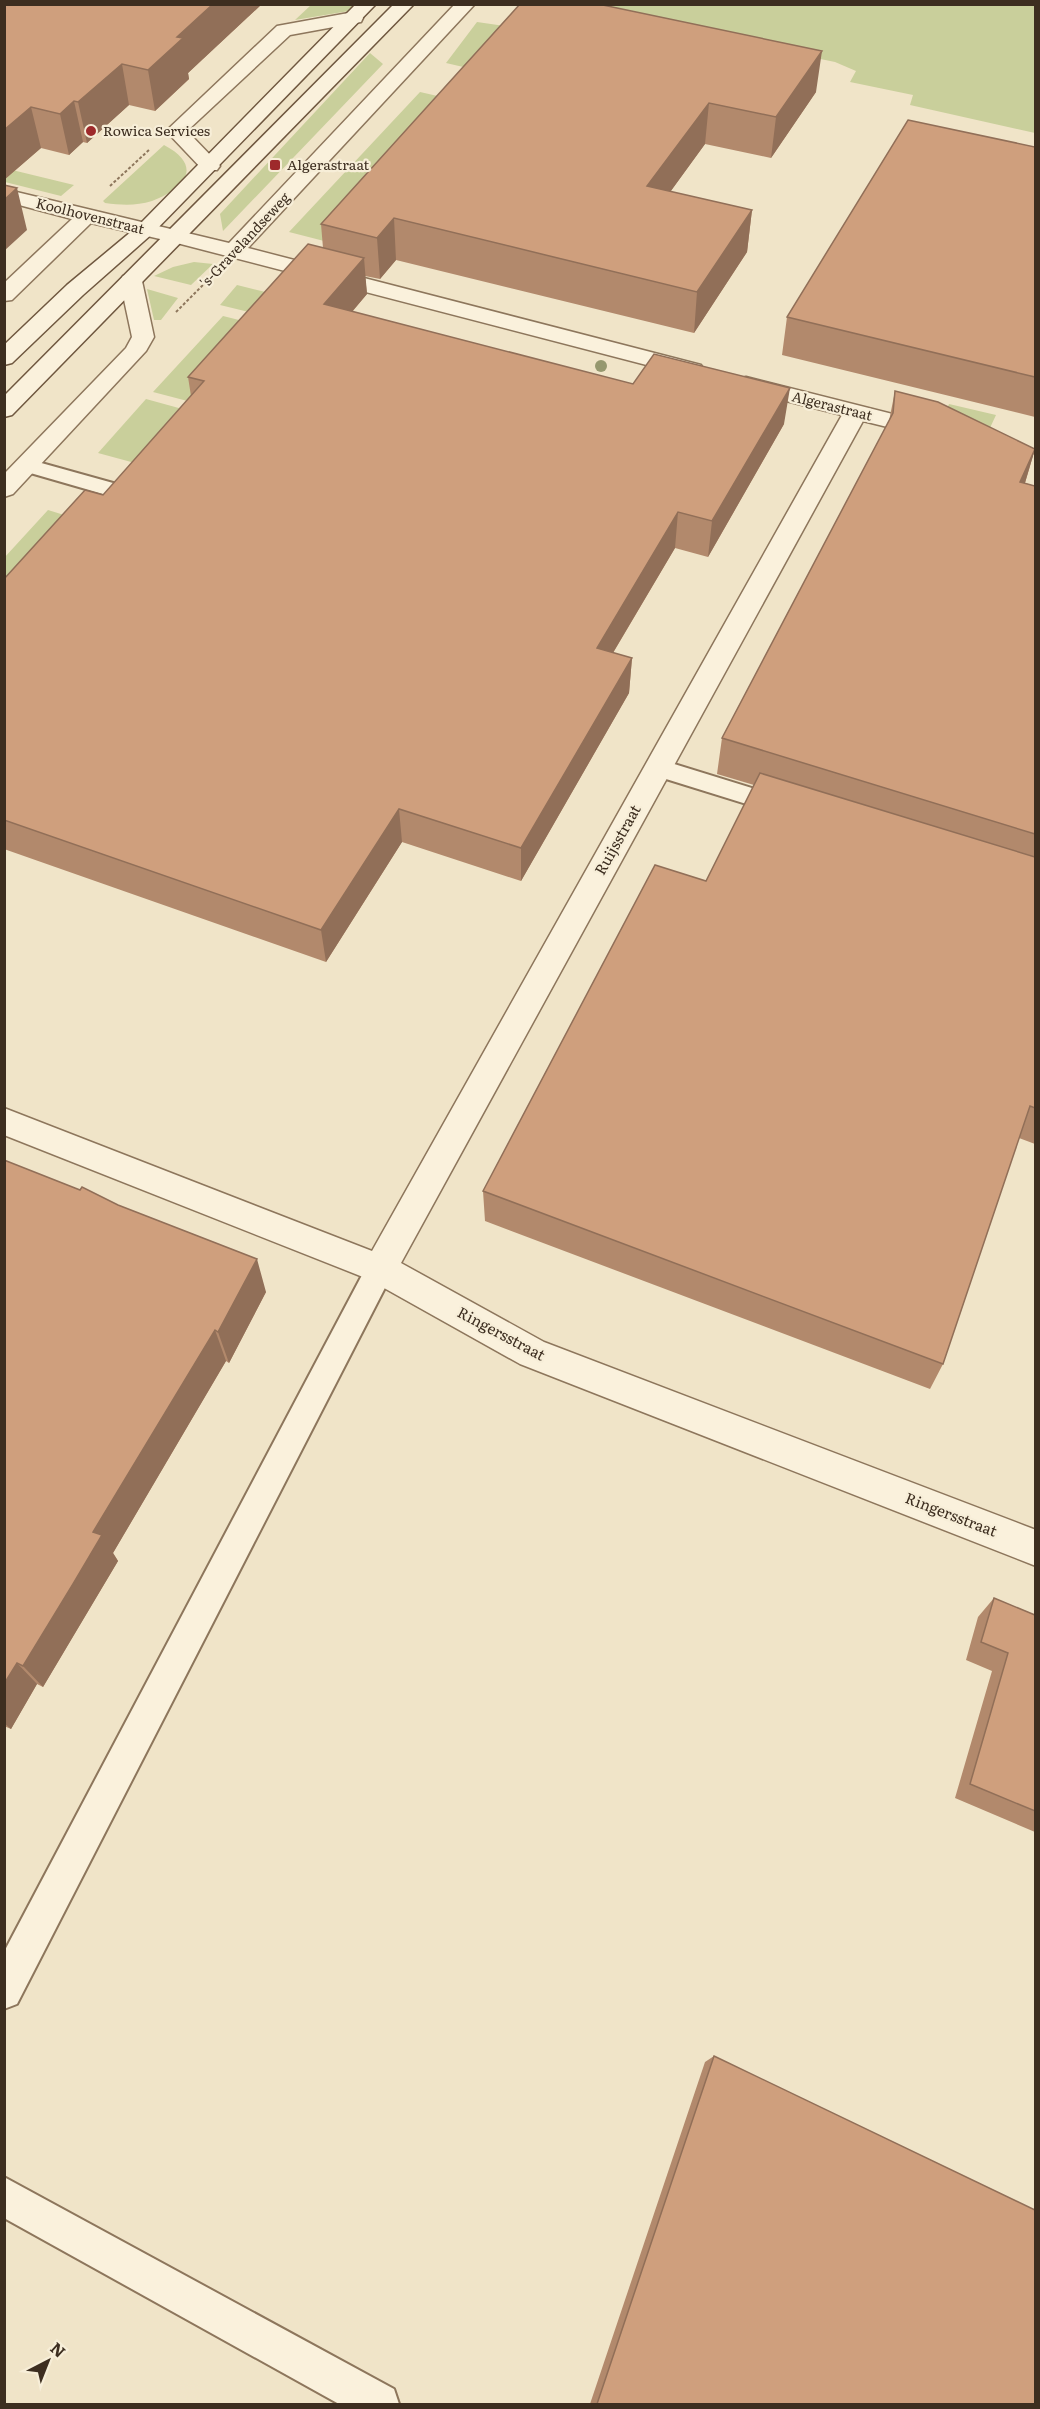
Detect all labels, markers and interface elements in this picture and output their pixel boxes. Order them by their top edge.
place label: Rowica Services [103,120,210,140]
marker: Rowica Services [84,124,98,138]
place label: Algerastraat [287,154,370,174]
marker: Algerastraat [268,158,282,172]
street label: 's-Gravelandseweg [195,187,294,291]
street label: Koolhovenstraat [34,192,147,238]
street label: Algerastraat [790,385,875,425]
street label: Ruijsstraat [588,800,646,879]
street label: Ringersstraat [454,1300,550,1366]
street label: Ringersstraat [902,1486,1001,1542]
north arrow [18,2331,78,2391]
text: N [46,2336,72,2363]

